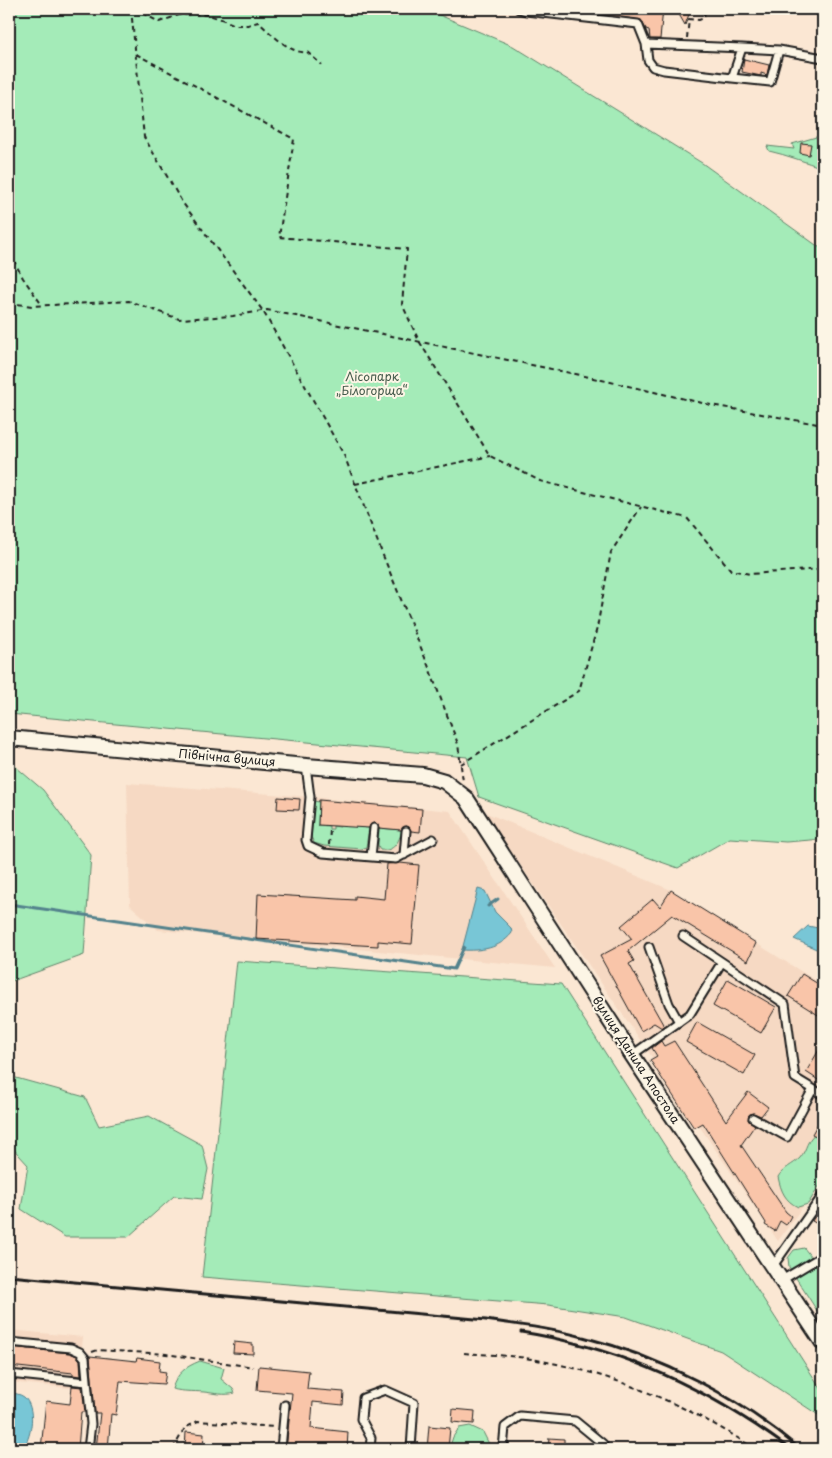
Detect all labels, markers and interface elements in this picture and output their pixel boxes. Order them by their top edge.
park label: Лісопарк „Білогорща“ [336,367,408,399]
street label: Північна вулиця [178,744,276,770]
street label: вулиця Данила Апостола [589,992,685,1127]

